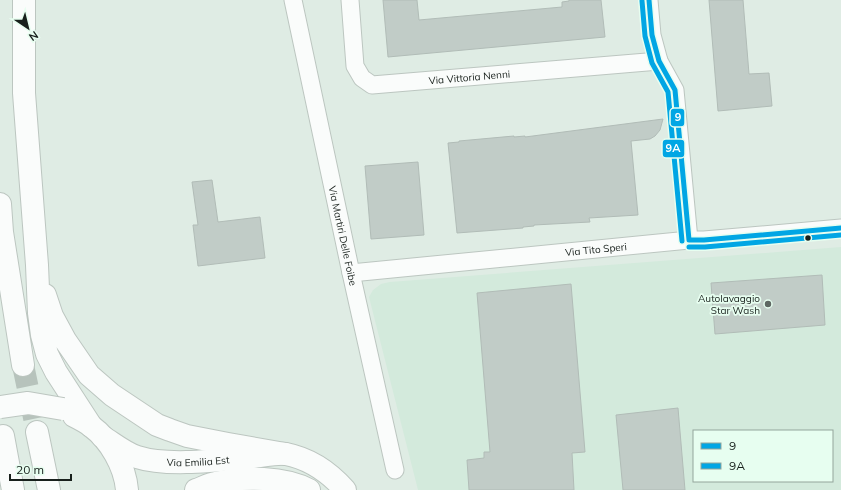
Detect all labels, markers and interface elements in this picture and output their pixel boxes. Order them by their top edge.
north arrow [8,8,48,48]
text: N [26,28,41,44]
street label: Via Vittoria Nenni [428,67,511,87]
line badge: 9 [670,108,685,127]
text: 9 [675,110,682,124]
line badge: 9A [662,139,685,158]
text: 9A [666,141,681,155]
street label: Via Martiri Delle Foibe [326,185,360,287]
unlabelled marker [803,233,813,243]
street label: Via Tito Speri [564,240,627,259]
place label: Autolavaggio Star Wash [698,292,760,317]
marker: Autolavaggio Star Wash [763,299,773,309]
legend [693,430,833,482]
text: 9 [729,438,736,453]
street label: Via Emilia Est [166,453,230,469]
scale bar [10,456,71,482]
text: 9A [729,458,745,473]
text: 20 m [16,462,44,477]

